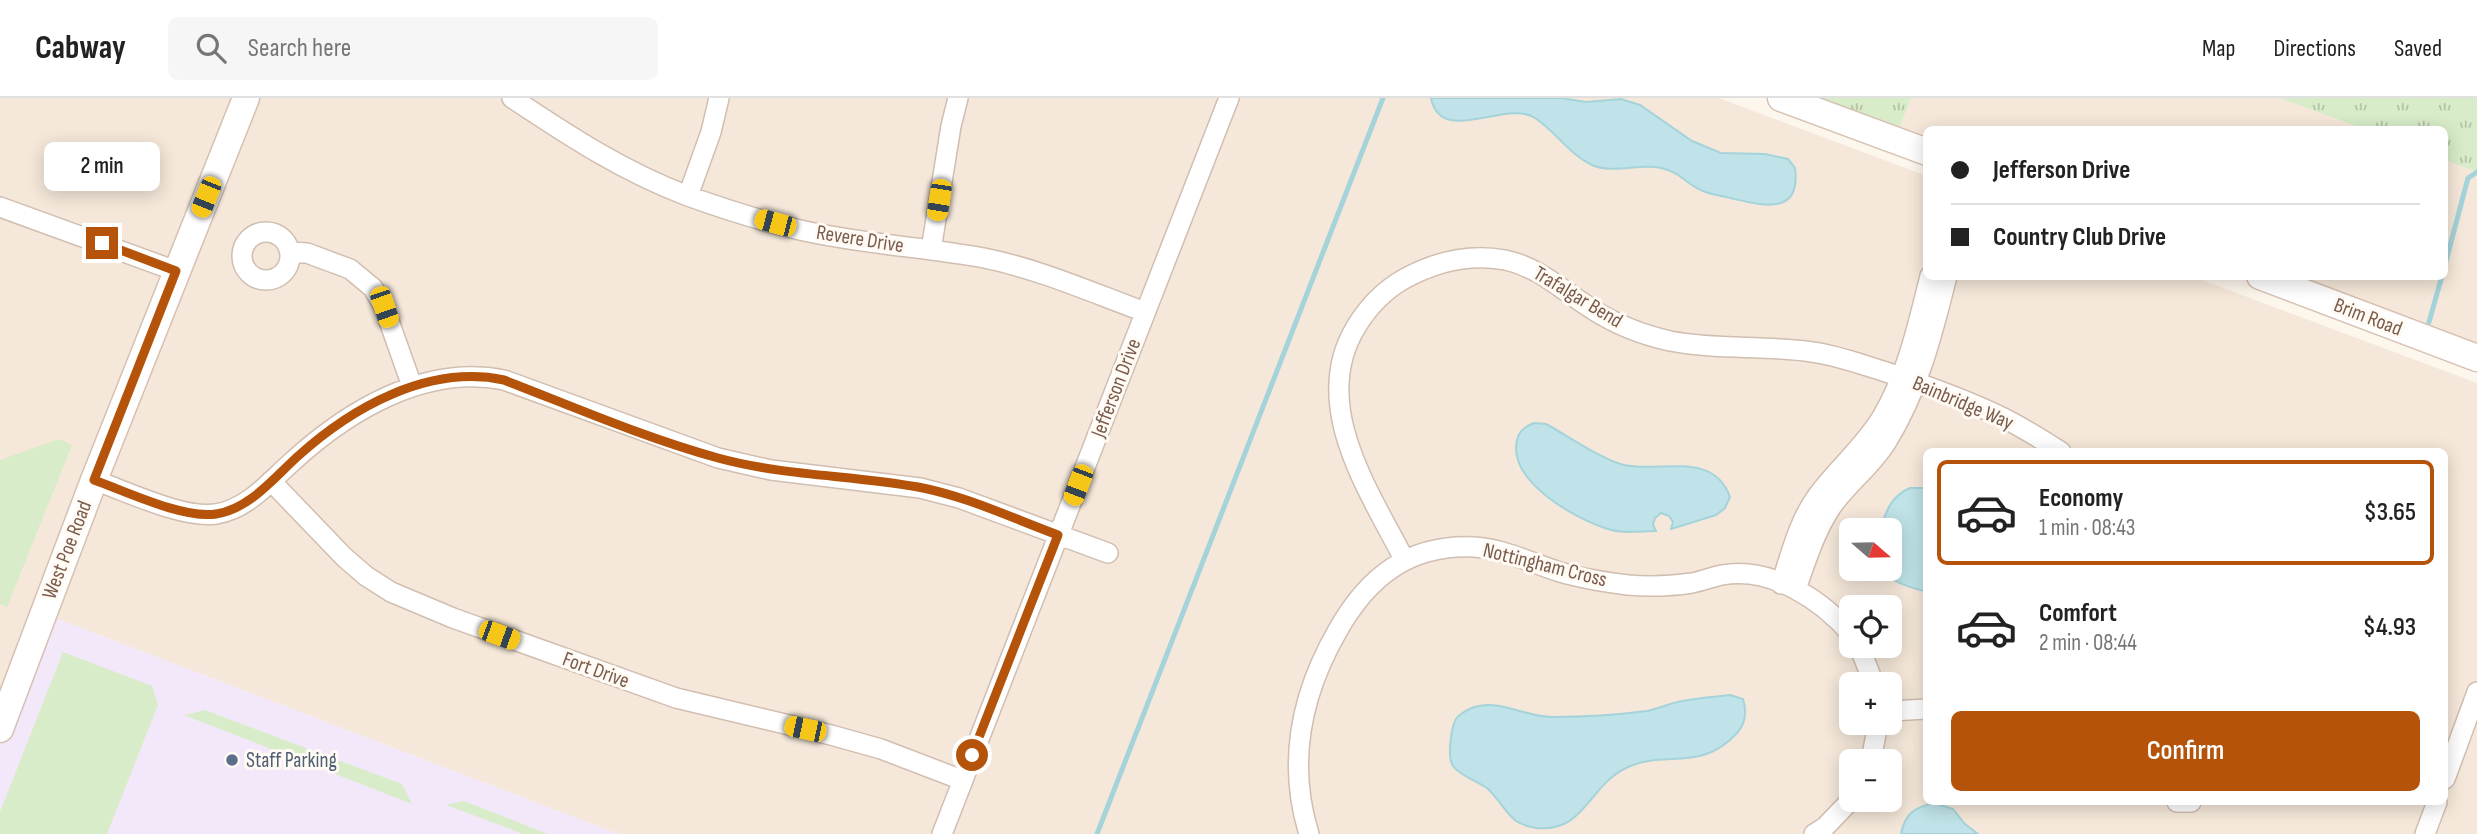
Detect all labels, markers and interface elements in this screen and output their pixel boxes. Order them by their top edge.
search box [168,17,658,80]
text: Cabway [35,28,126,68]
icon: search [192,29,230,67]
text: Search here [248,33,351,64]
text: Map [2202,34,2235,63]
text: Directions [2273,34,2356,63]
text: Saved [2394,34,2442,63]
callout: 2 min [44,142,160,190]
text: 2 min [80,152,124,180]
text: Jefferson Drive [1993,155,2130,186]
car [189,174,224,220]
car [926,178,953,222]
car [752,207,799,239]
street label: Revere Drive [814,220,906,258]
text: Country Club Drive [1993,222,2166,253]
route end [86,227,118,259]
street label: Trafalgar Bend [1529,261,1627,333]
car [368,284,401,330]
street label: Brim Road [2330,293,2406,341]
street label: Jefferson Drive [1085,335,1146,442]
street label: Bainbridge Way [1909,371,2017,435]
car [1061,462,1096,508]
icon: car [1955,481,2018,544]
text: Economy [2039,483,2123,514]
street label: West Poe Road [37,497,97,603]
text: $3.65 [2364,497,2416,528]
text: 1 min · 08:43 [2039,514,2136,542]
north arrow [1839,518,1902,581]
map controls [1839,518,1902,812]
street label: Nottingham Cross [1480,538,1610,592]
button: locate [1839,595,1902,658]
icon: car [1955,596,2018,659]
text: Comfort [2039,598,2117,629]
text: $4.93 [2363,612,2416,643]
car [476,618,523,652]
text: 2 min · 08:44 [2039,629,2137,657]
street label: Fort Drive [559,646,633,694]
button: + [1839,672,1902,735]
button: Confirm [1951,711,2420,791]
car [783,714,828,744]
route start [956,739,988,771]
place label: Staff Parking [246,748,337,773]
button: − [1839,749,1902,812]
marker: Staff Parking [224,752,240,768]

